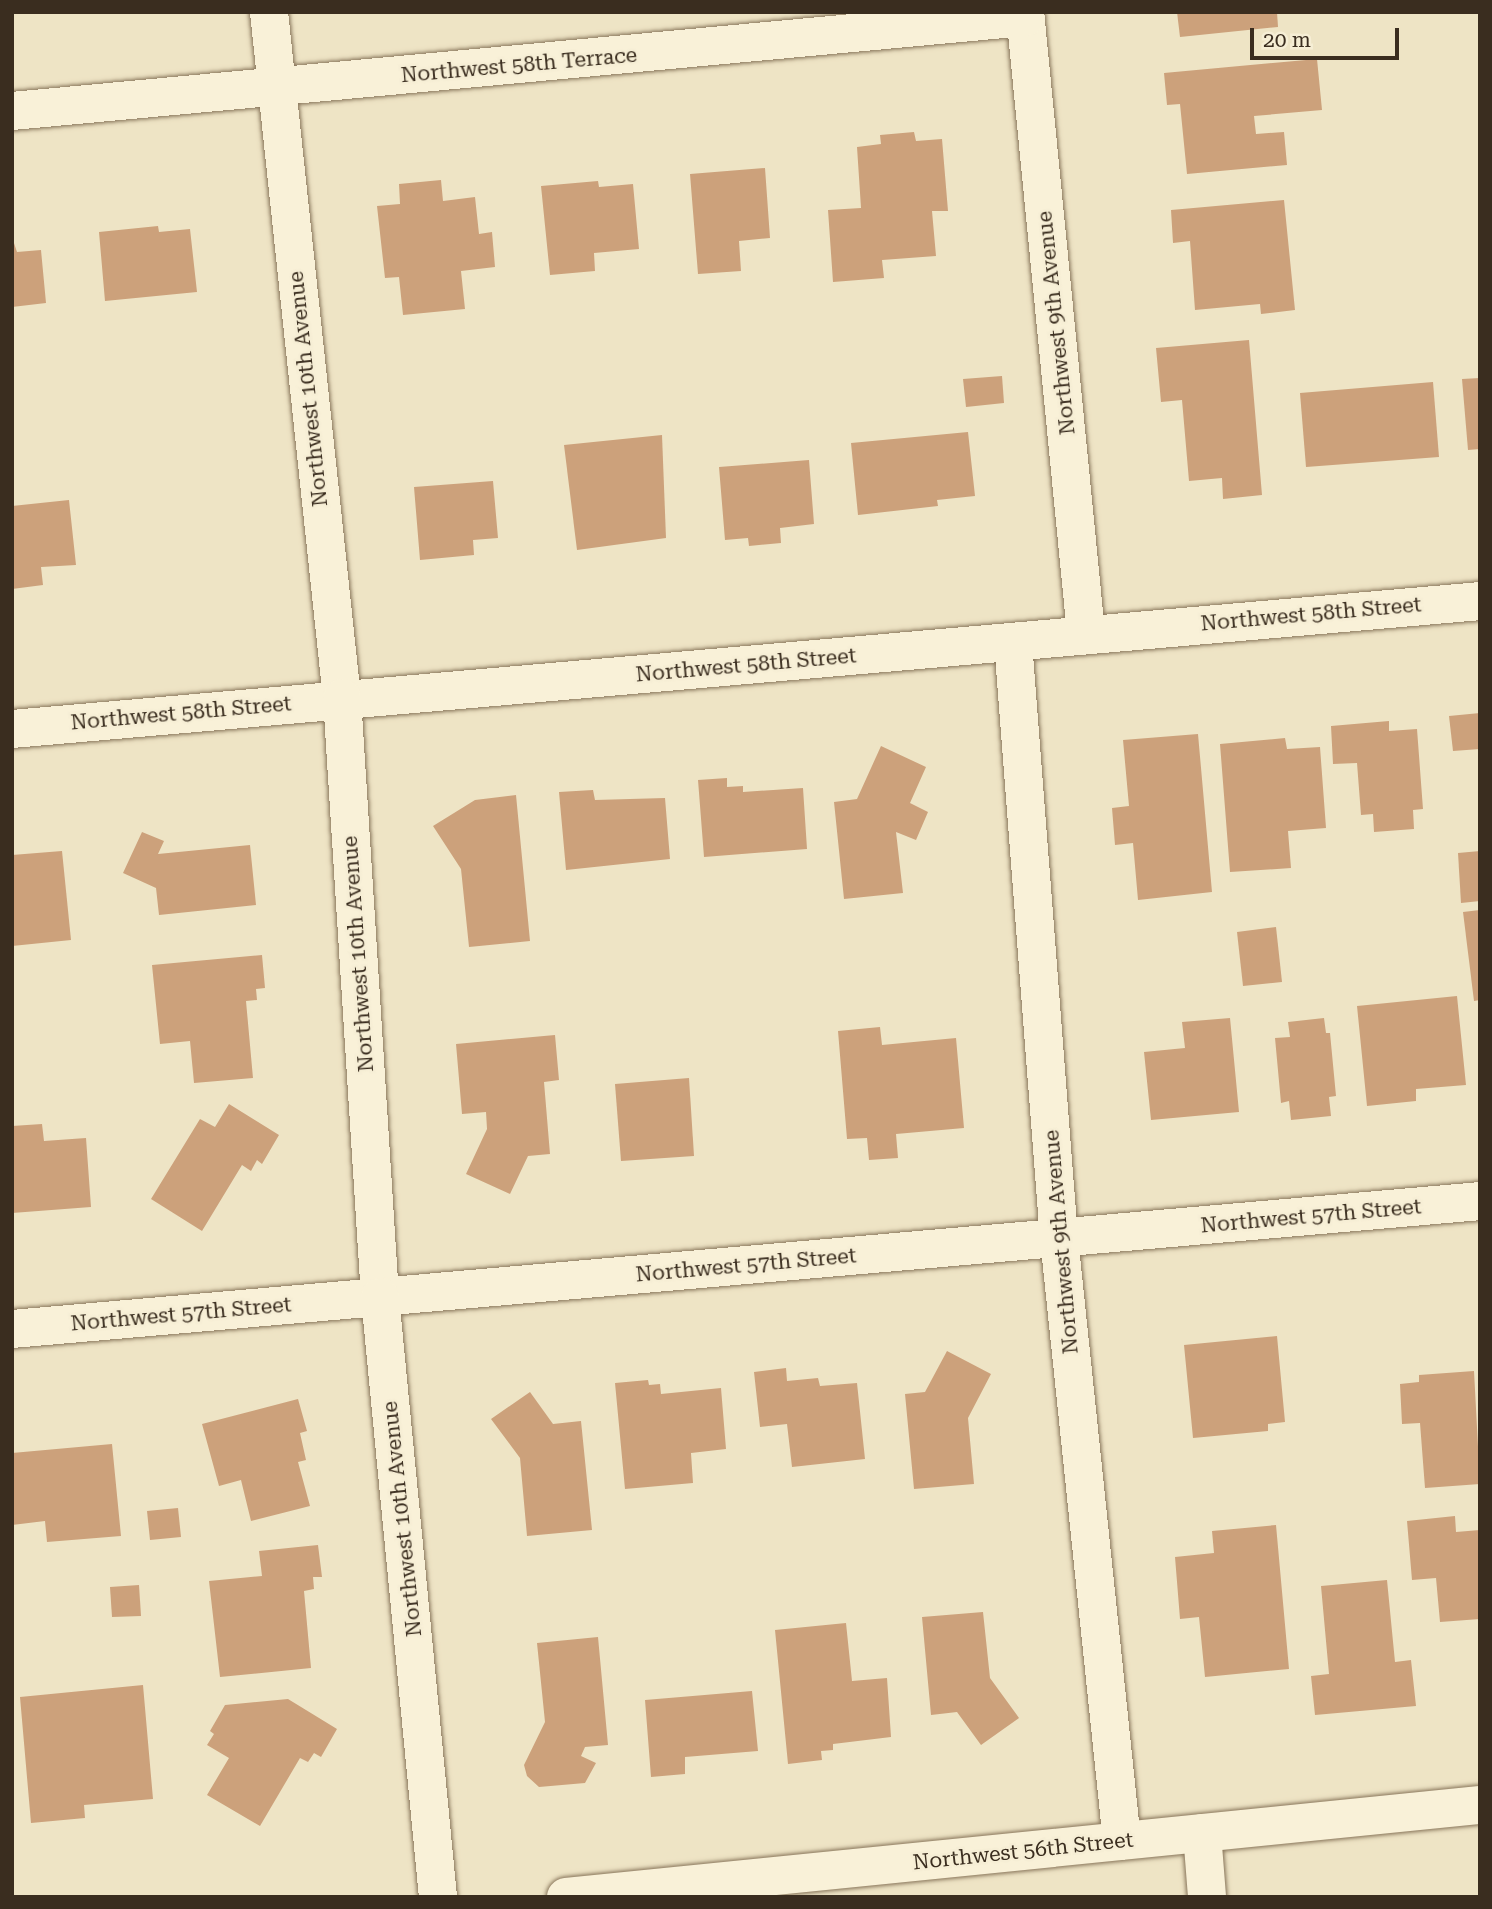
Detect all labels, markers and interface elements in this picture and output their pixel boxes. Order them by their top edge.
scale bar [1254,14,1403,58]
text: 20 m [1263,28,1311,52]
street label: Northwest 58th Terrace [400,42,638,88]
street label: Northwest 9th Avenue [1032,210,1080,436]
street label: Northwest 10th Avenue [283,270,333,508]
street label: Northwest 58th Street [1199,592,1423,636]
street label: Northwest 58th Street [634,643,858,687]
street label: Northwest 58th Street [69,691,293,735]
street label: Northwest 10th Avenue [337,835,379,1073]
street label: Northwest 9th Avenue [1039,1129,1083,1355]
street label: Northwest 57th Street [1199,1194,1423,1238]
street label: Northwest 57th Street [634,1243,858,1287]
street label: Northwest 57th Street [69,1292,293,1336]
street label: Northwest 10th Avenue [377,1400,427,1638]
street label: Northwest 56th Street [911,1827,1135,1875]

